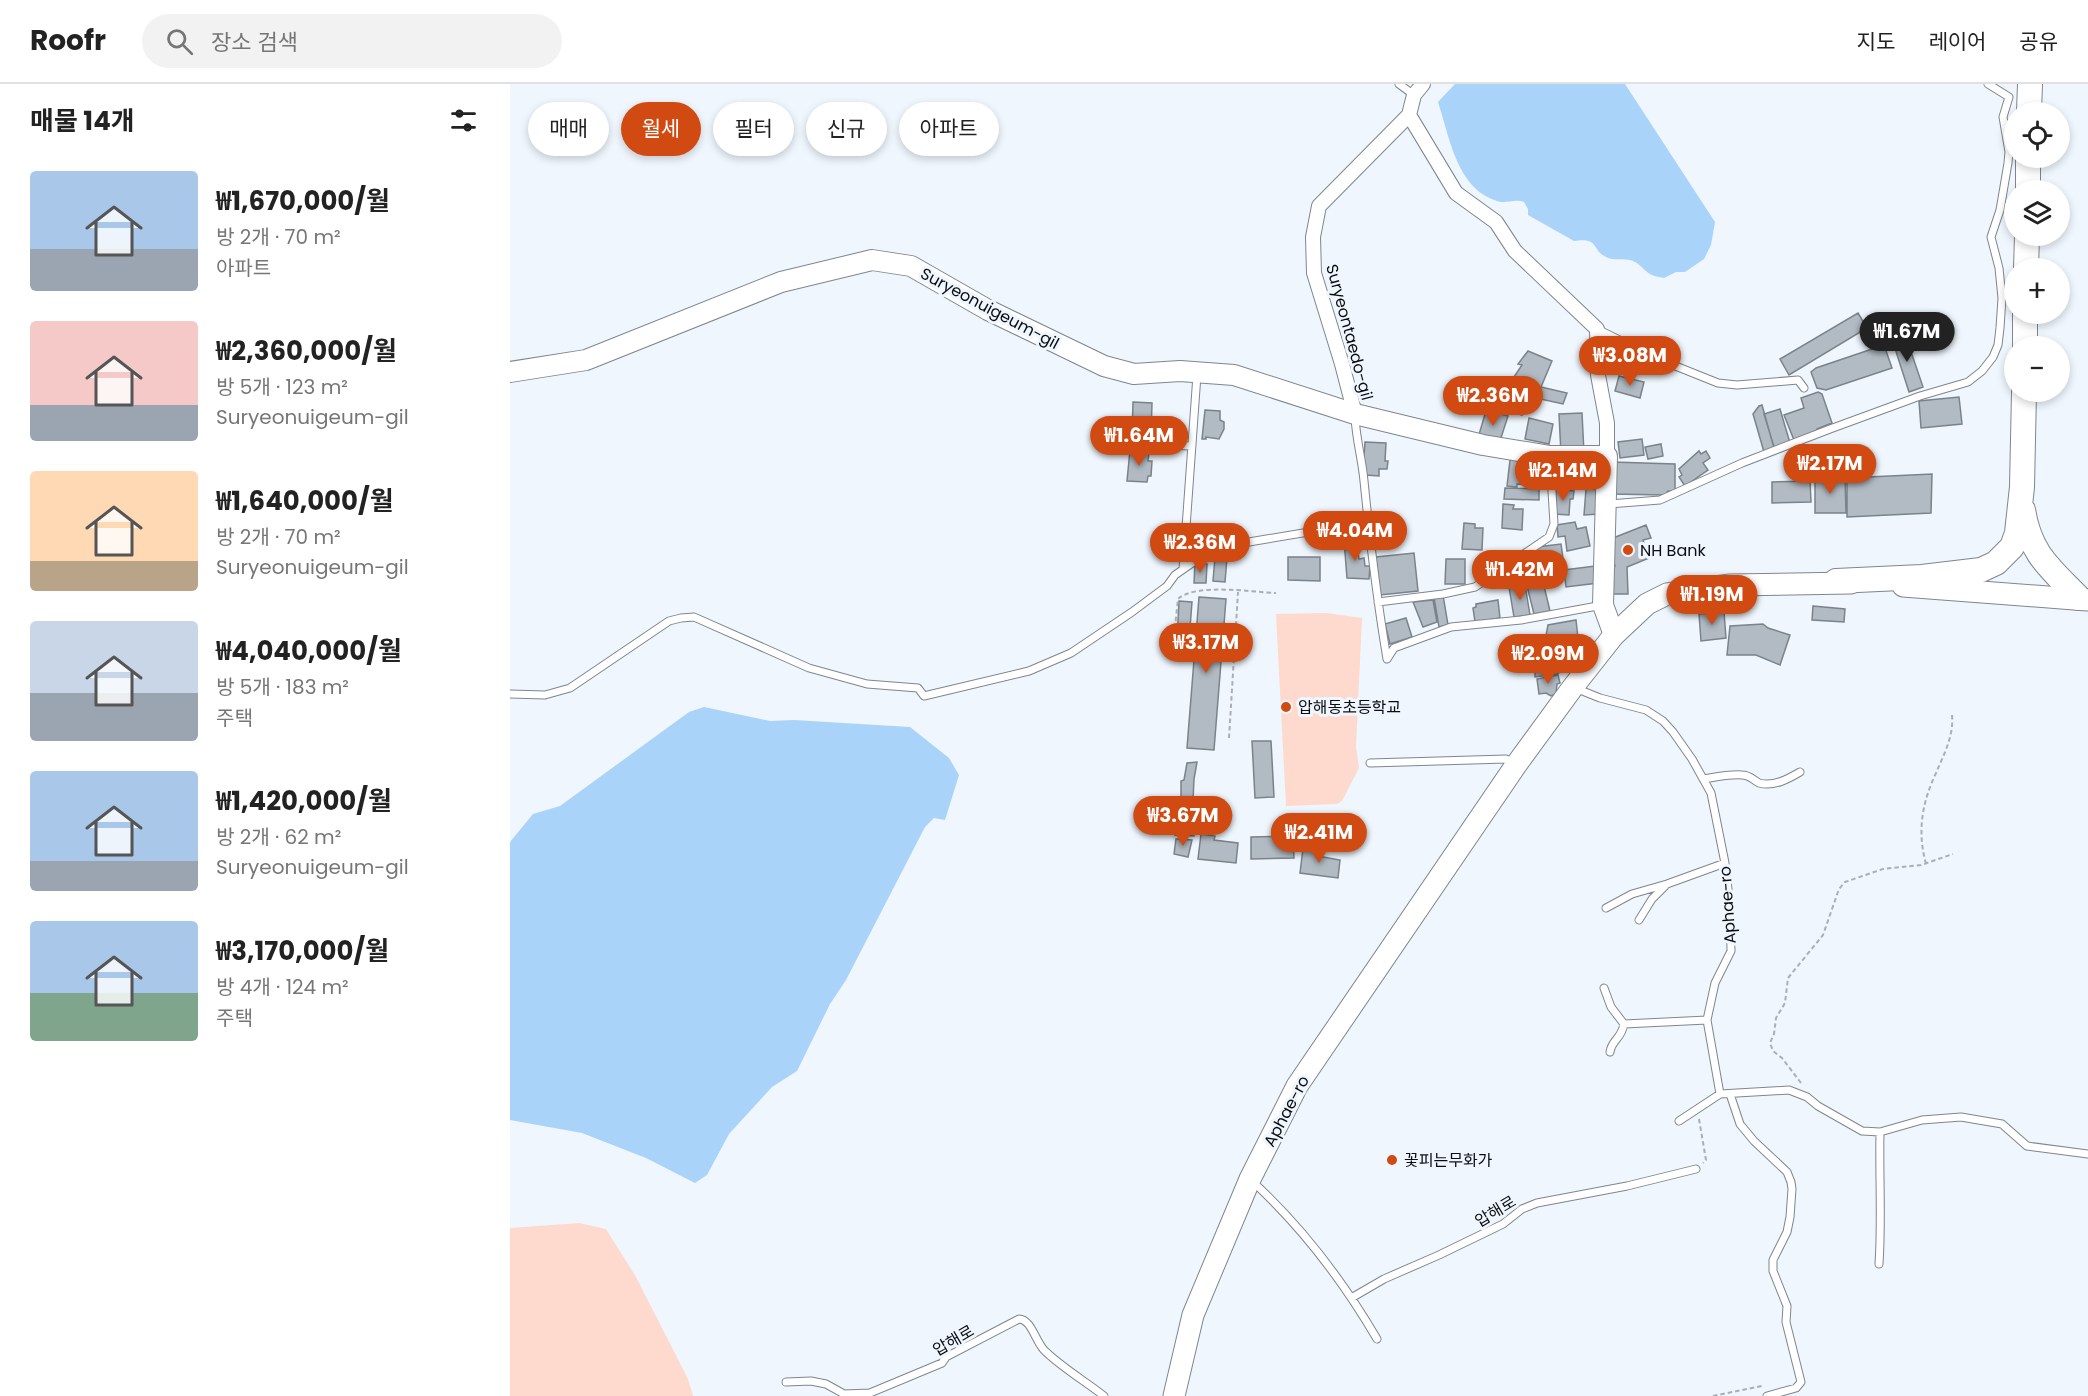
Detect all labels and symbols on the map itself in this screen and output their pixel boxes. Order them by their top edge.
street label: Suryeontaedo-gil [1320,261,1379,403]
street label: Suryeonuigeum-gil [916,262,1063,355]
pin: ₩1.67M [1858,312,1956,363]
pin: ₩3.08M [1581,336,1679,387]
pin: ₩2.36M [1444,376,1542,427]
pin: ₩1.64M [1090,416,1188,467]
pin: ₩2.17M [1781,444,1879,495]
pin: ₩2.14M [1514,451,1612,502]
pin: ₩4.04M [1306,511,1404,562]
pin: ₩2.36M [1151,523,1249,574]
place label: NH Bank [1640,539,1706,562]
marker: NH Bank [1621,543,1635,557]
pin: ₩1.42M [1471,550,1569,601]
pin: ₩1.19M [1663,575,1761,626]
pin: ₩3.17M [1157,623,1255,674]
pin: ₩2.09M [1499,634,1597,685]
place label: 압해동초등학교 [1298,696,1401,719]
marker: 압해동초등학교 [1279,700,1293,714]
pin: ₩3.67M [1134,796,1232,847]
pin: ₩2.41M [1270,813,1368,864]
street label: Aphae-ro [1713,865,1742,944]
street label: Aphae-ro [1258,1072,1315,1151]
place label: 꽃피는무화가 [1404,1149,1493,1172]
marker: 꽃피는무화가 [1385,1153,1399,1167]
street label: 압해로 [1470,1190,1520,1233]
street label: 압해로 [928,1319,978,1361]

